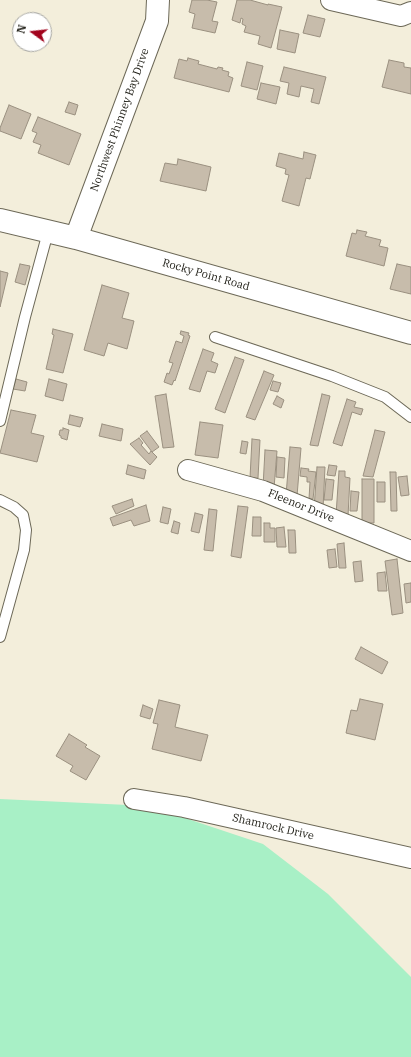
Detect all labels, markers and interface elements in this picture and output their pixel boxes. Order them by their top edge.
north arrow [12,12,52,52]
text: N [13,23,29,35]
street label: Northwest Phinney Bay Drive [88,47,152,193]
street label: Rocky Point Road [161,256,251,294]
street label: Fleenor Drive [266,487,336,525]
street label: Shamrock Drive [231,811,315,843]

